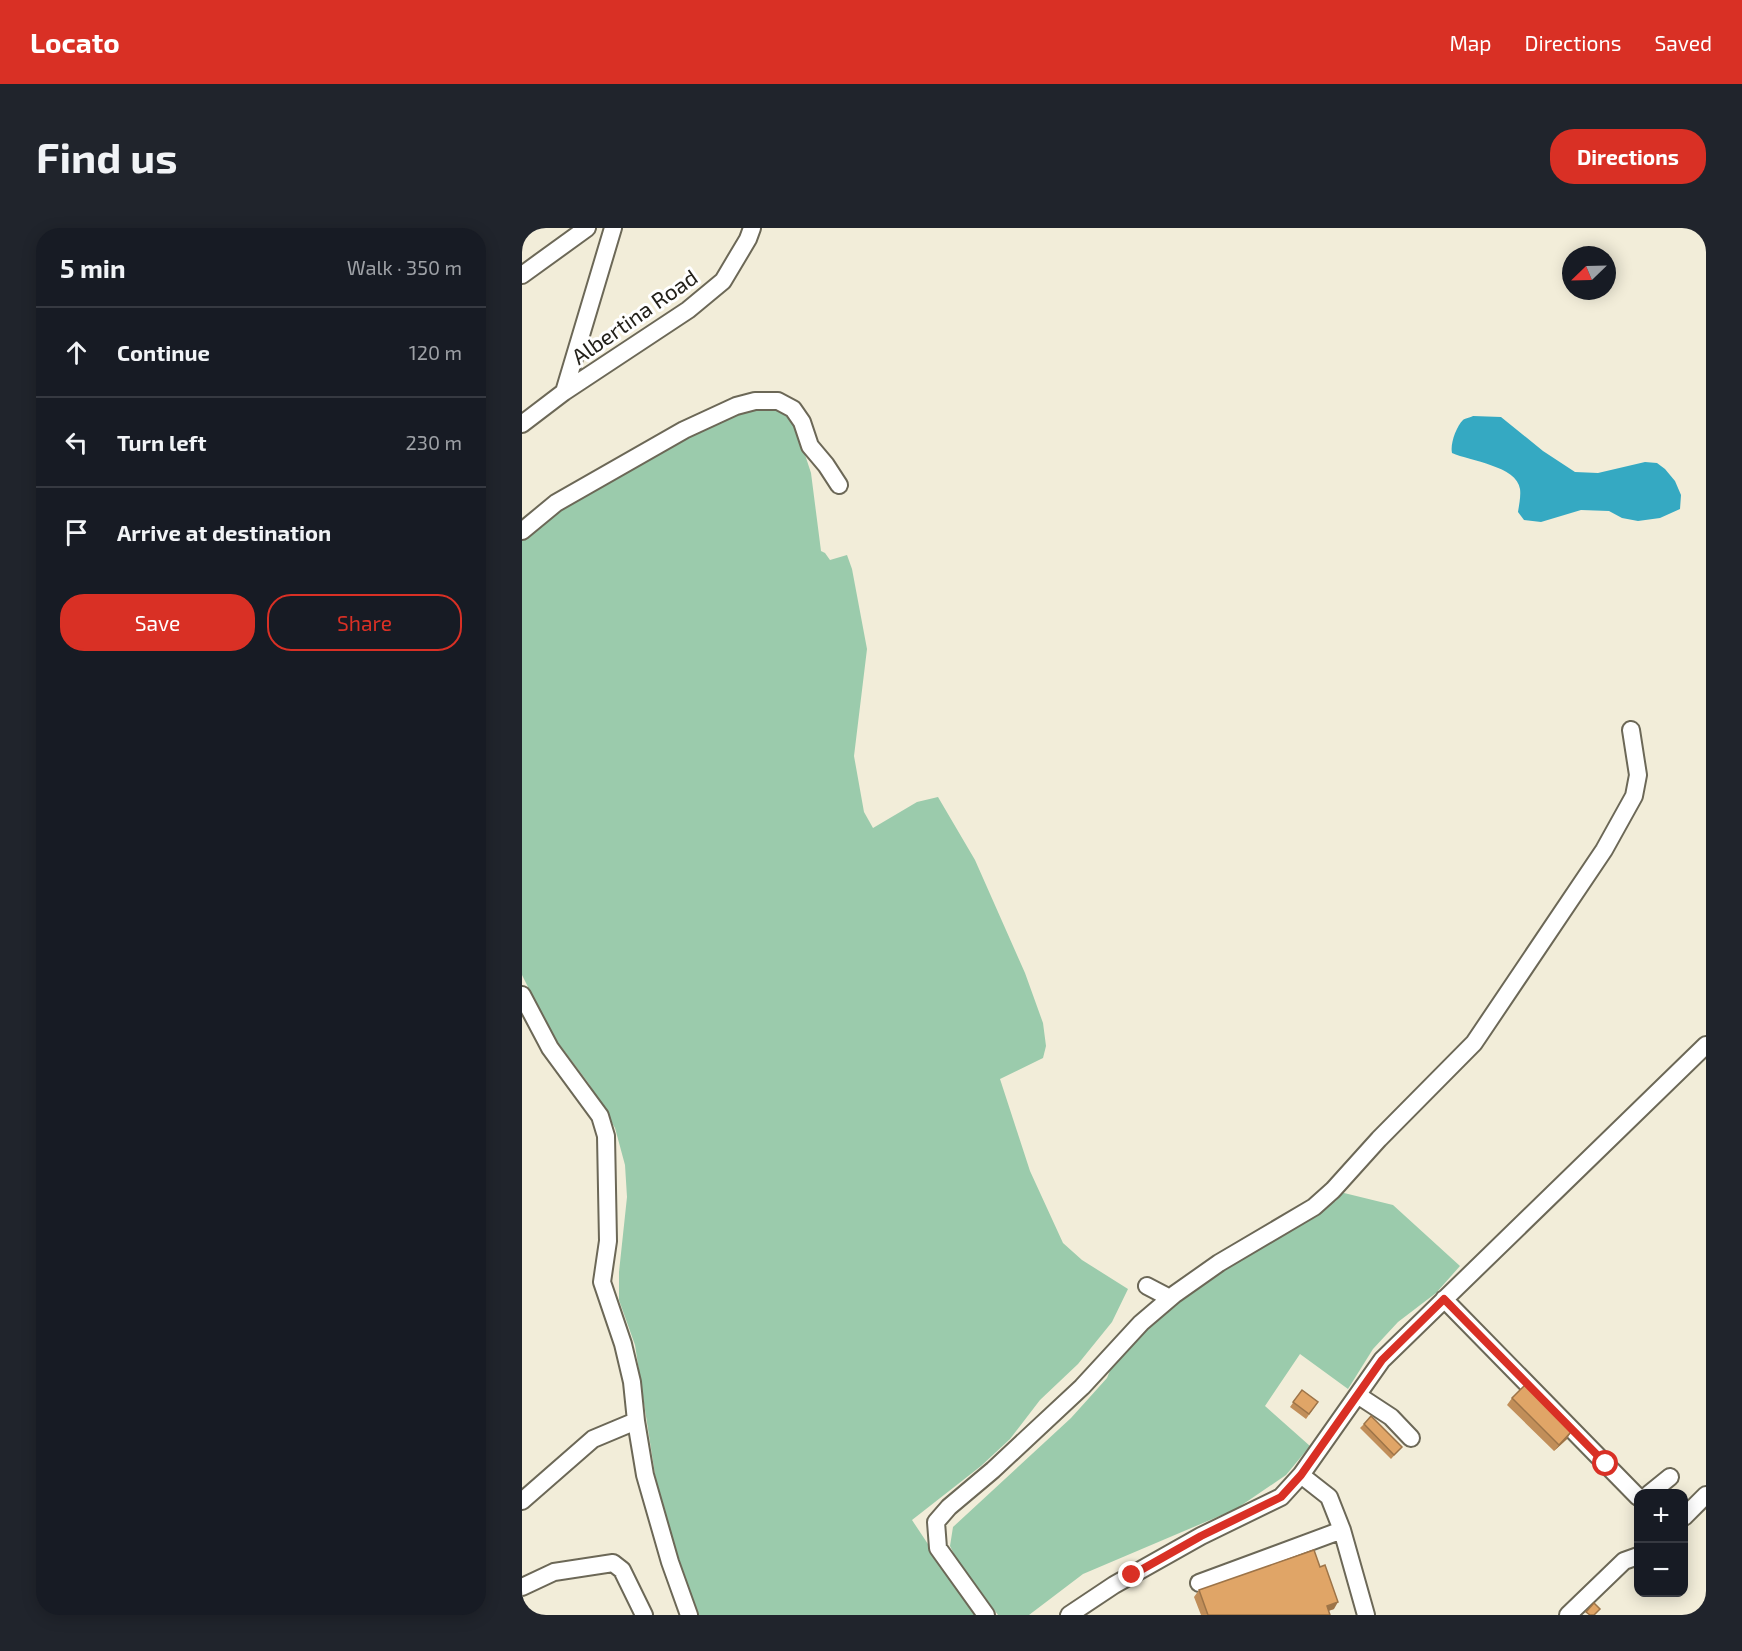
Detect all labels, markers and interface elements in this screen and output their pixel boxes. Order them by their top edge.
text: Locato [30,25,120,59]
text: Map [1449,30,1492,55]
text: Directions [1525,30,1621,55]
text: Saved [1654,30,1712,55]
button: Directions [1550,129,1706,184]
text: Find us [36,131,178,181]
north arrow [1562,246,1616,300]
text: 5 min [60,252,126,283]
text: Walk · 350 m [347,255,462,279]
street label: Albertina Road [566,263,702,369]
icon: ahead [60,336,93,369]
text: Continue [117,339,210,365]
text: 120 m [409,340,462,364]
icon: left [60,426,93,459]
text: Turn left [117,429,206,455]
text: 230 m [406,430,462,454]
icon: arrive [60,516,93,549]
text: Arrive at destination [117,519,331,545]
button: Save [60,594,255,651]
button: Share [267,594,462,651]
route start [1592,1450,1618,1476]
map controls [1634,1489,1688,1597]
button: + [1634,1489,1688,1543]
button: − [1634,1543,1688,1597]
route end [1118,1561,1144,1587]

